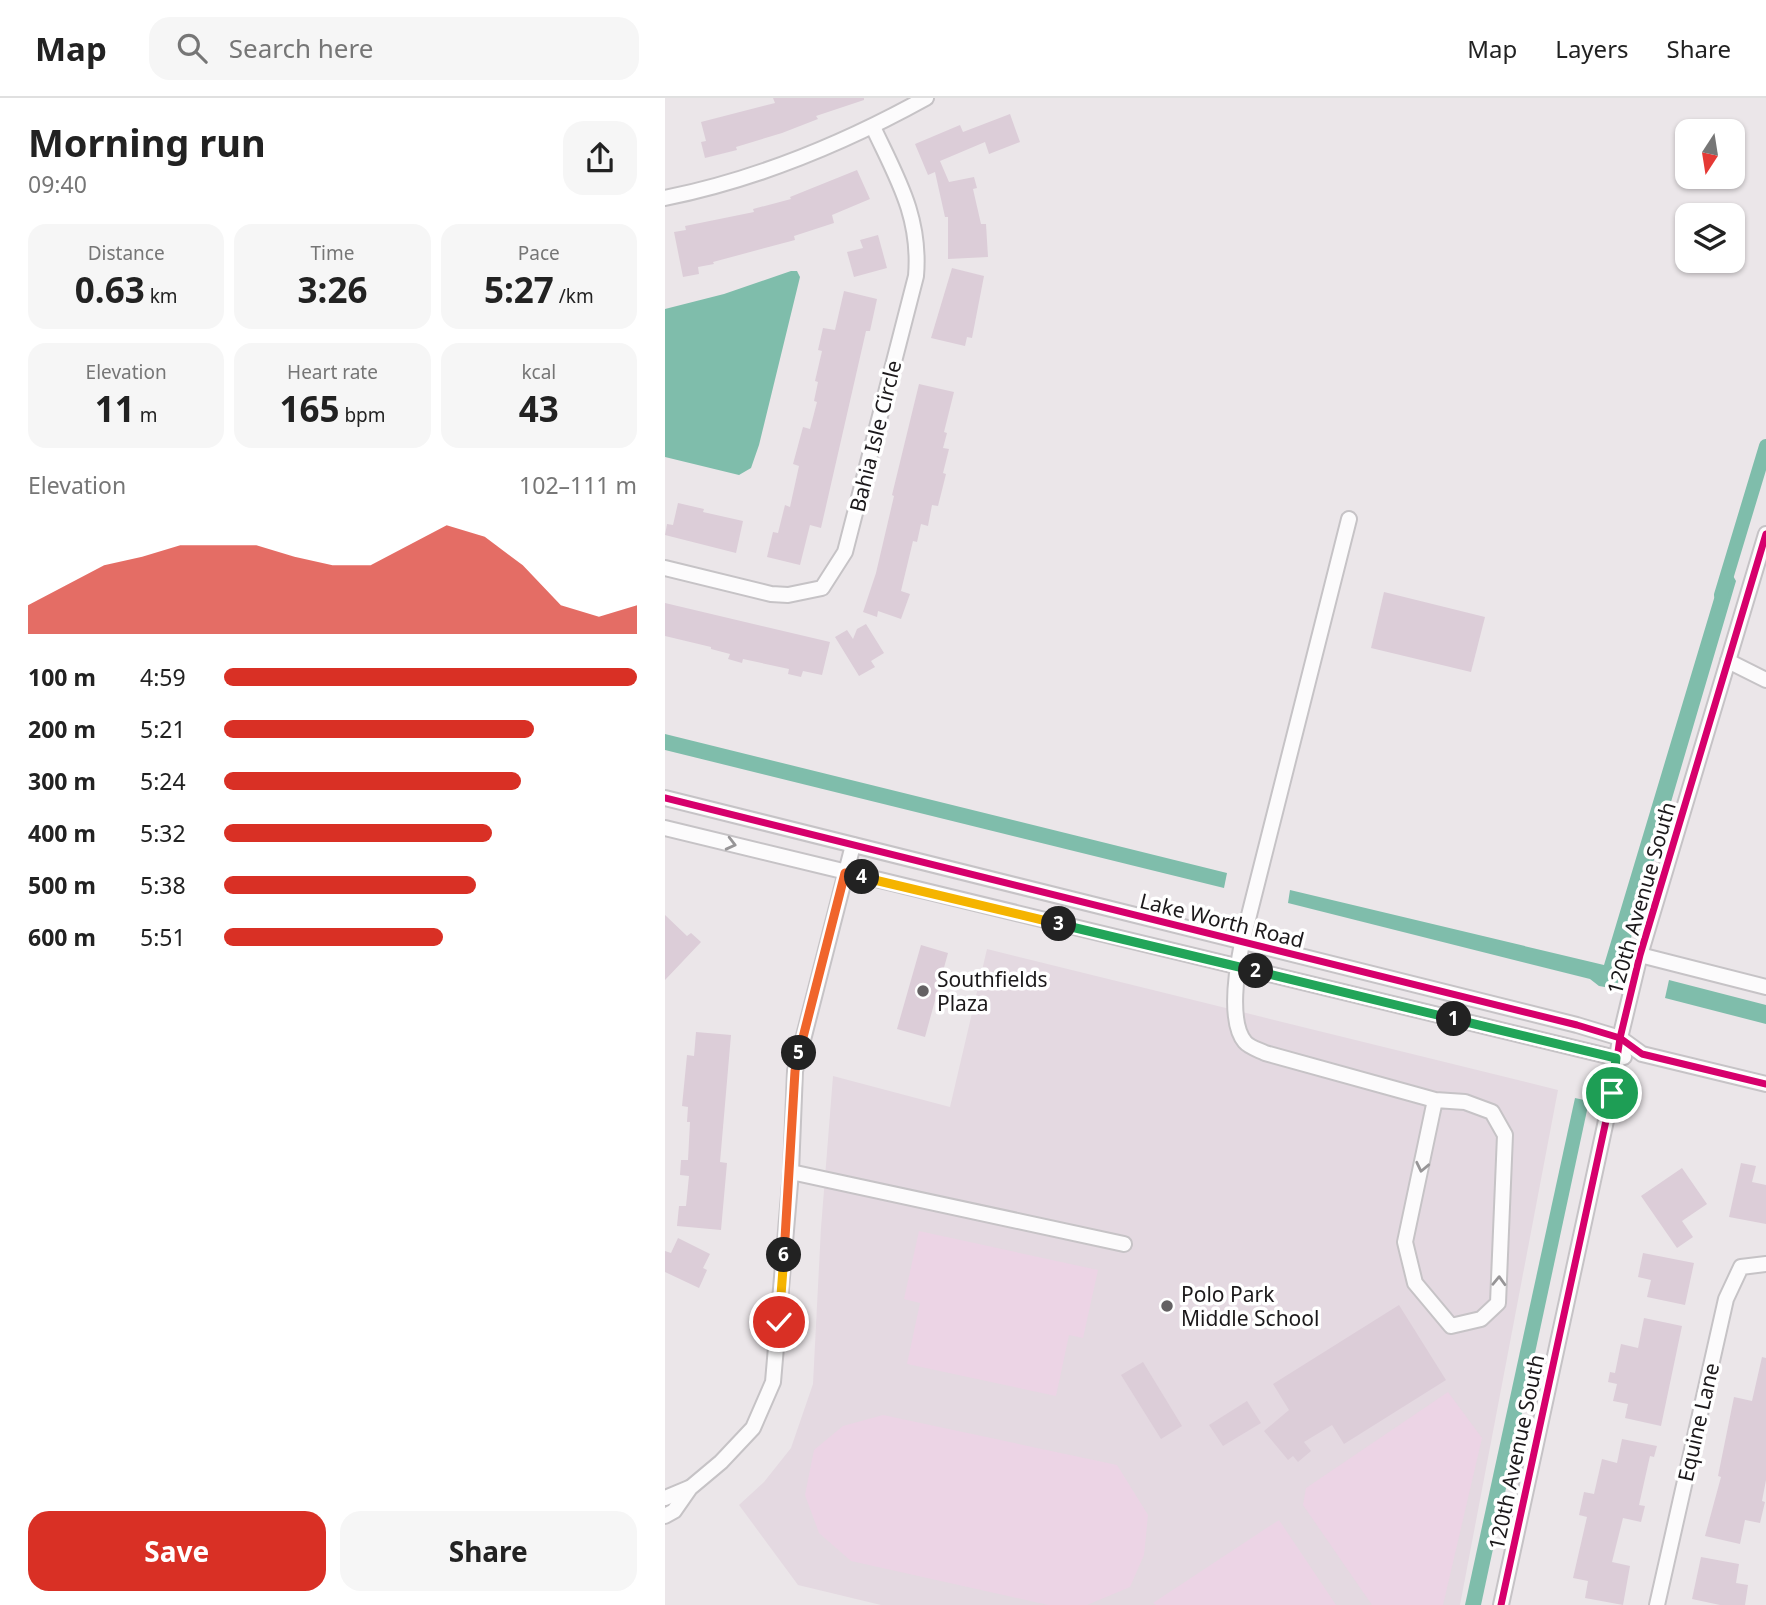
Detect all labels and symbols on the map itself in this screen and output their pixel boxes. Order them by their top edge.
north arrow [1675,119,1745,189]
street label: Bahia Isle Circle [843,357,907,515]
street label: 120th Avenue South [1600,798,1682,998]
one-way arrow [725,836,737,851]
pin: 4 [845,860,879,894]
street label: Lake Worth Road [1137,886,1307,954]
pin: 3 [1041,906,1077,942]
pin: 2 [1239,954,1273,988]
place label: Southfields Plaza [937,965,1048,1017]
marker: Southfields Plaza [915,983,931,999]
pin: 1 [1437,1002,1471,1037]
pin: 5 [781,1035,817,1070]
pin [1582,1063,1642,1123]
one-way arrow [1415,1161,1430,1173]
pin: 6 [767,1238,801,1272]
one-way arrow [1491,1275,1506,1286]
place label: Polo Park Middle School [1181,1280,1319,1332]
pin [749,1292,809,1352]
marker: Polo Park Middle School [1159,1298,1175,1314]
street label: 120th Avenue South [1482,1352,1550,1552]
street label: Equine Lane [1671,1360,1725,1484]

